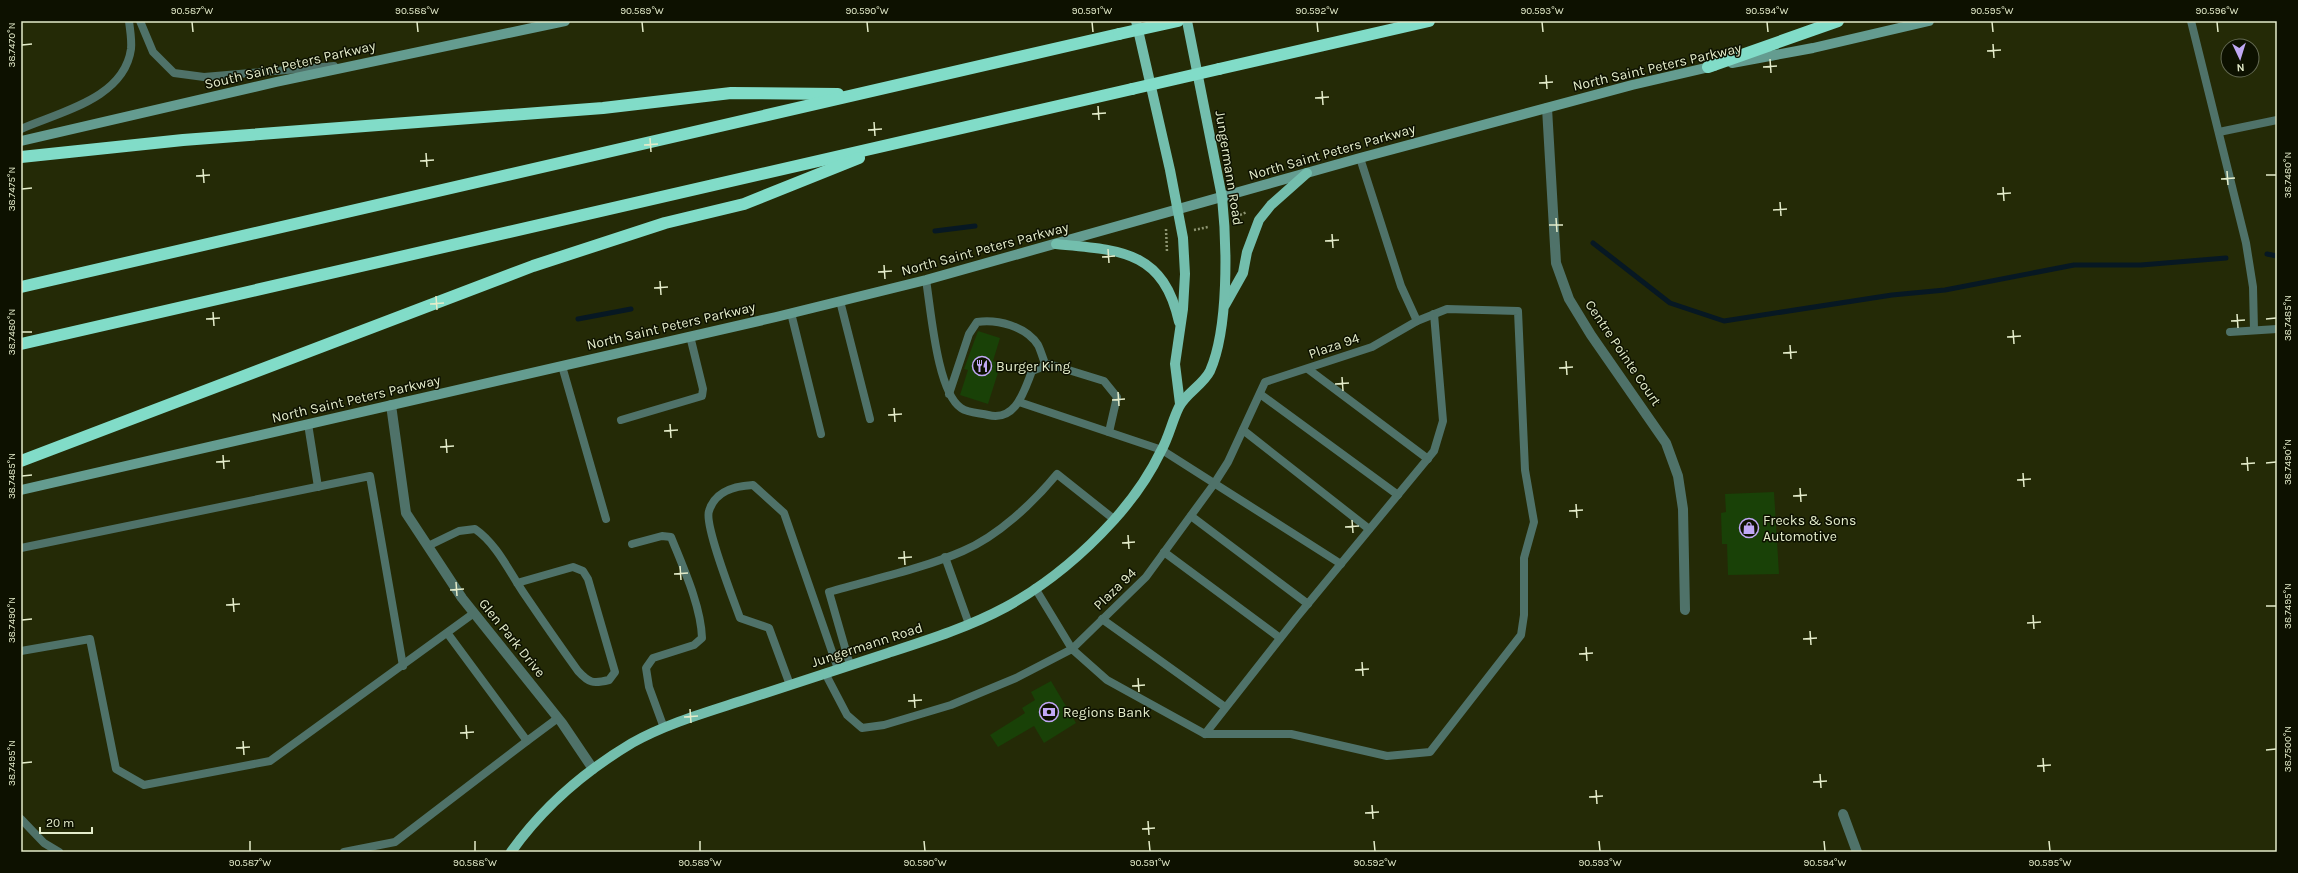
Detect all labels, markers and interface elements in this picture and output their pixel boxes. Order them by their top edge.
text: 90.587°W [171,5,213,17]
text: 90.588°W [395,5,439,17]
text: 90.589°W [620,5,664,17]
text: 90.590°W [845,5,889,17]
text: 90.591°W [1072,5,1112,17]
text: 90.592°W [1295,5,1339,17]
text: 90.593°W [1520,5,1564,17]
text: 90.594°W [1746,5,1789,17]
text: 90.595°W [1971,5,2014,17]
text: 90.596°W [2195,5,2239,17]
text: 38.7470°N [6,23,18,68]
street label: South Saint Peters Parkway [203,37,378,93]
north arrow [2220,38,2260,78]
street label: North Saint Peters Parkway [1571,39,1743,95]
text: N [2236,61,2245,74]
street label: Jungermann Road [1212,109,1246,227]
street label: North Saint Peters Parkway [1247,120,1418,184]
text: 38.7480°N [2282,152,2294,198]
text: 38.7475°N [6,167,18,211]
street label: North Saint Peters Parkway [899,218,1071,280]
text: 38.7485°N [2282,295,2294,341]
street label: Centre Pointe Court [1581,297,1665,409]
street label: North Saint Peters Parkway [585,298,757,354]
text: 38.7480°N [6,309,18,355]
street label: Plaza 94 [1306,329,1362,363]
restaurant icon: Burger King [971,355,993,377]
place label: Burger King [996,358,1071,375]
street label: North Saint Peters Parkway [270,371,442,427]
text: 38.7490°N [2282,439,2294,485]
text: 38.7485°N [6,453,18,499]
place label: Frecks & Sons Automotive [1763,512,1856,545]
shop icon: Frecks & Sons Automotive [1738,517,1760,539]
street label: Plaza 94 [1090,564,1140,614]
text: 38.7495°N [2282,583,2294,629]
street label: Glen Park Drive [475,595,549,681]
text: 38.7490°N [6,597,18,643]
street label: Jungermann Road [809,619,925,671]
bank icon: Regions Bank [1038,701,1060,723]
place label: Regions Bank [1063,704,1150,721]
text: 38.7500°N [2282,726,2294,772]
text: 38.7495°N [6,740,18,786]
scale bar [40,809,92,835]
text: 20 m [46,816,74,830]
text: 90.587°W [229,857,271,869]
text: 90.588°W [453,857,497,869]
text: 90.589°W [678,857,722,869]
text: 90.590°W [903,857,947,869]
text: 90.591°W [1130,857,1170,869]
text: 90.592°W [1353,857,1397,869]
text: 90.593°W [1578,857,1622,869]
text: 90.594°W [1804,857,1847,869]
text: 90.595°W [2029,857,2072,869]

